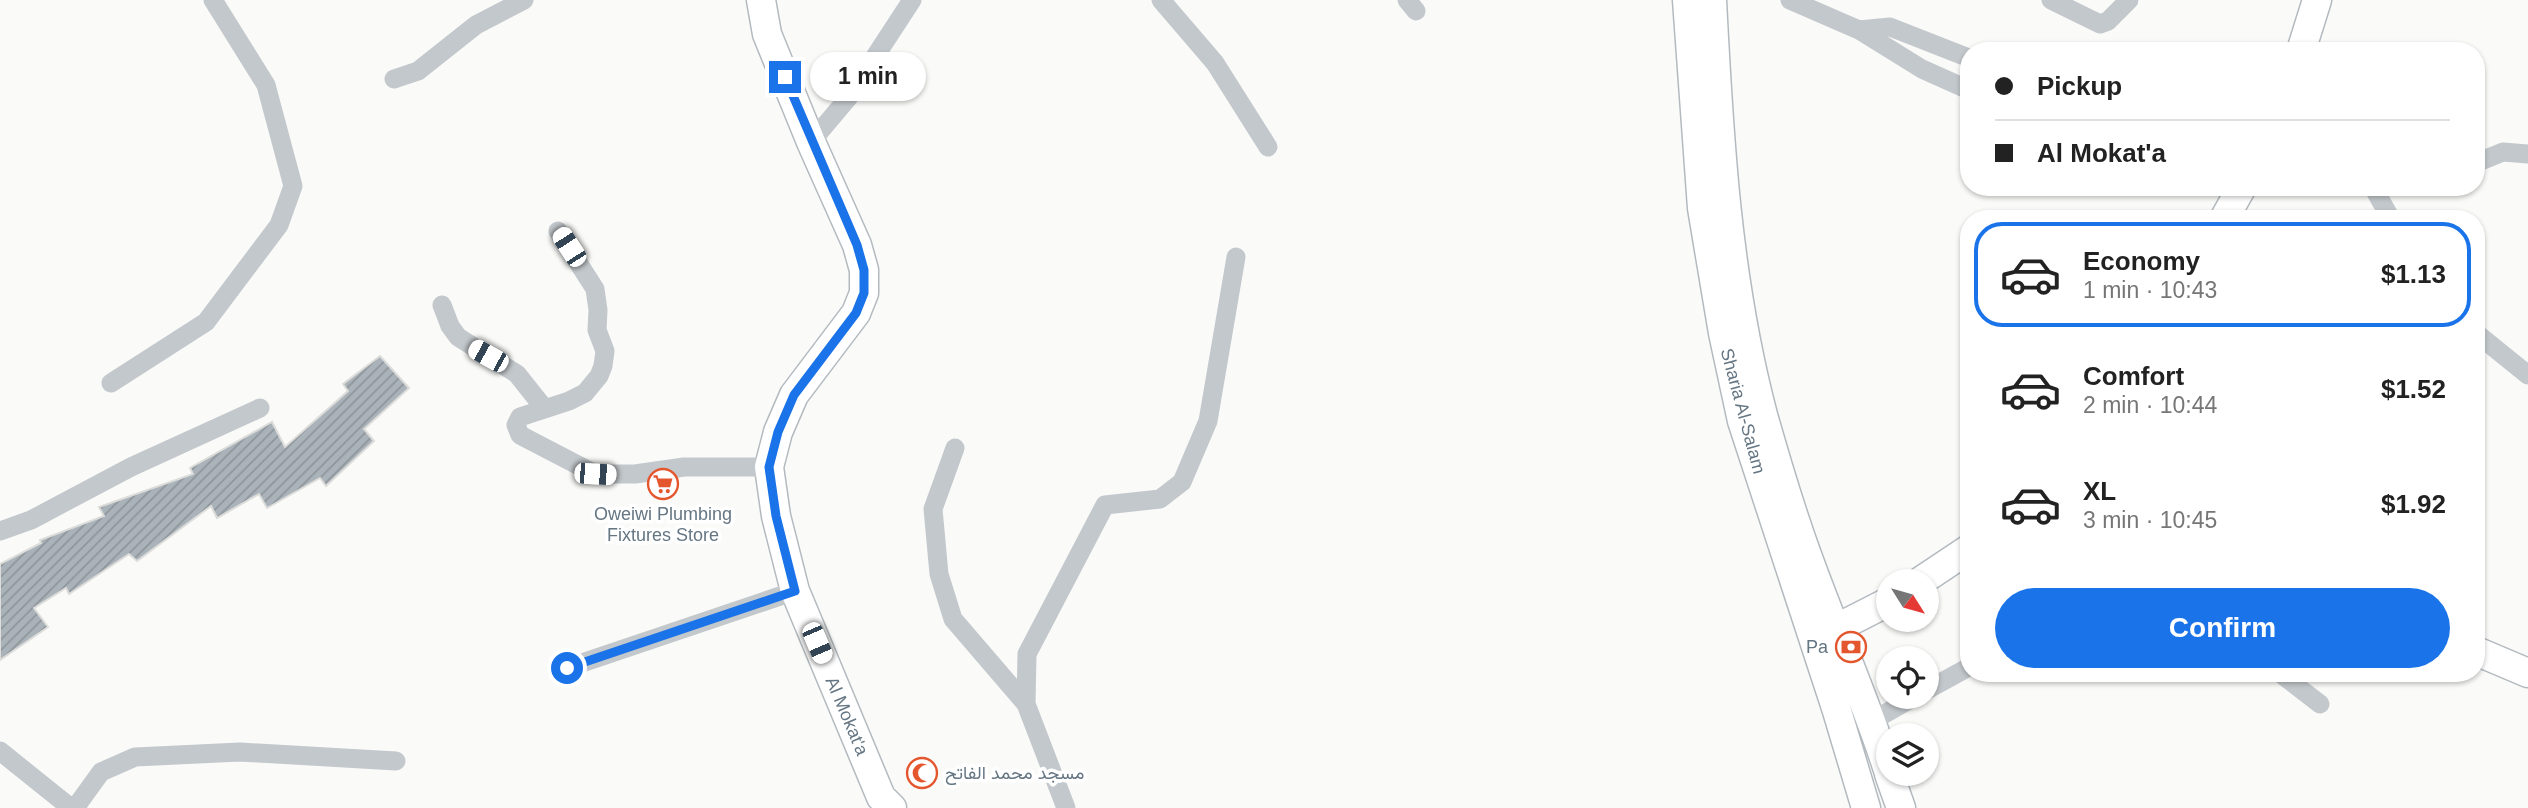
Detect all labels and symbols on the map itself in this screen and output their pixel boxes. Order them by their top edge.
callout: 1 min [810,52,925,102]
route end [769,61,801,93]
car [549,224,590,270]
car [465,337,512,375]
street label: Sharia Al-Salam [1717,346,1769,476]
car [574,462,617,486]
supermarket icon: Oweiwi Plumbing Fixtures Store [646,467,680,501]
place label: Oweiwi Plumbing Fixtures Store [594,504,732,545]
north arrow [1876,569,1939,632]
car [800,620,835,666]
bank icon: Pa [1834,630,1868,664]
place label: Pa [1806,637,1829,657]
route start [551,652,583,684]
street label: Al Mokat'a [821,674,873,759]
mosque icon: مسجد محمد الفاتح [905,756,939,790]
place label: مسجد محمد الفاتح [945,763,1084,785]

